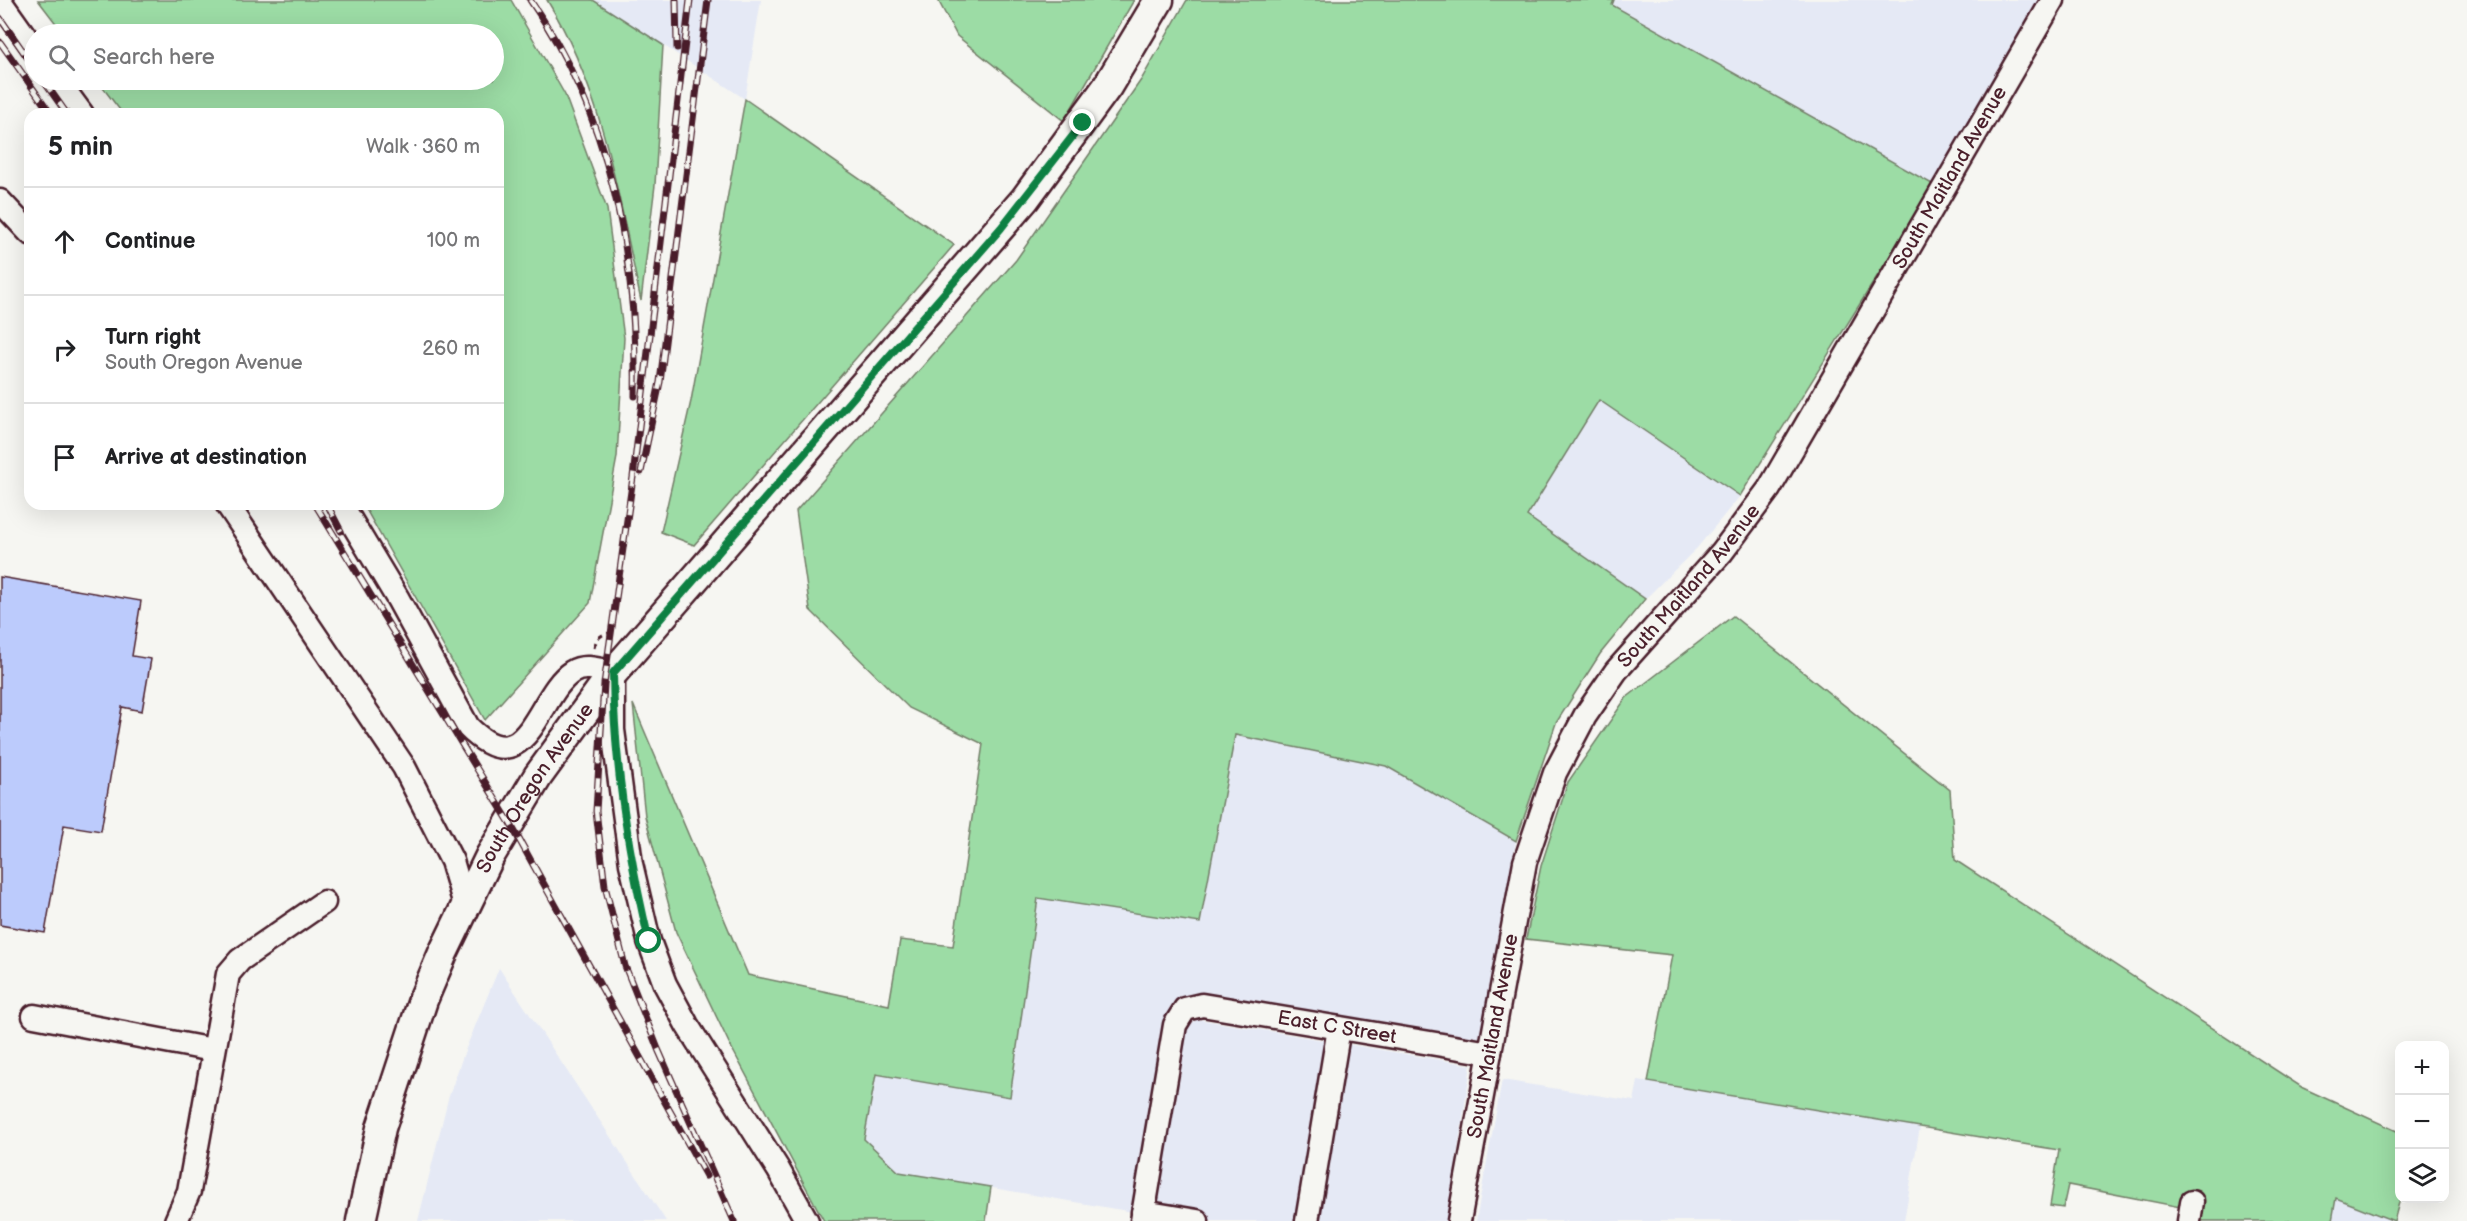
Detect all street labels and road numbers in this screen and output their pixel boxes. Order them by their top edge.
street label: South Maitland Avenue [1887,82,2012,273]
street label: South Maitland Avenue [1613,500,1765,673]
street label: South Oregon Avenue [472,699,599,877]
street label: South Maitland Avenue [1462,932,1524,1140]
street label: East C Street [1276,1006,1398,1049]

